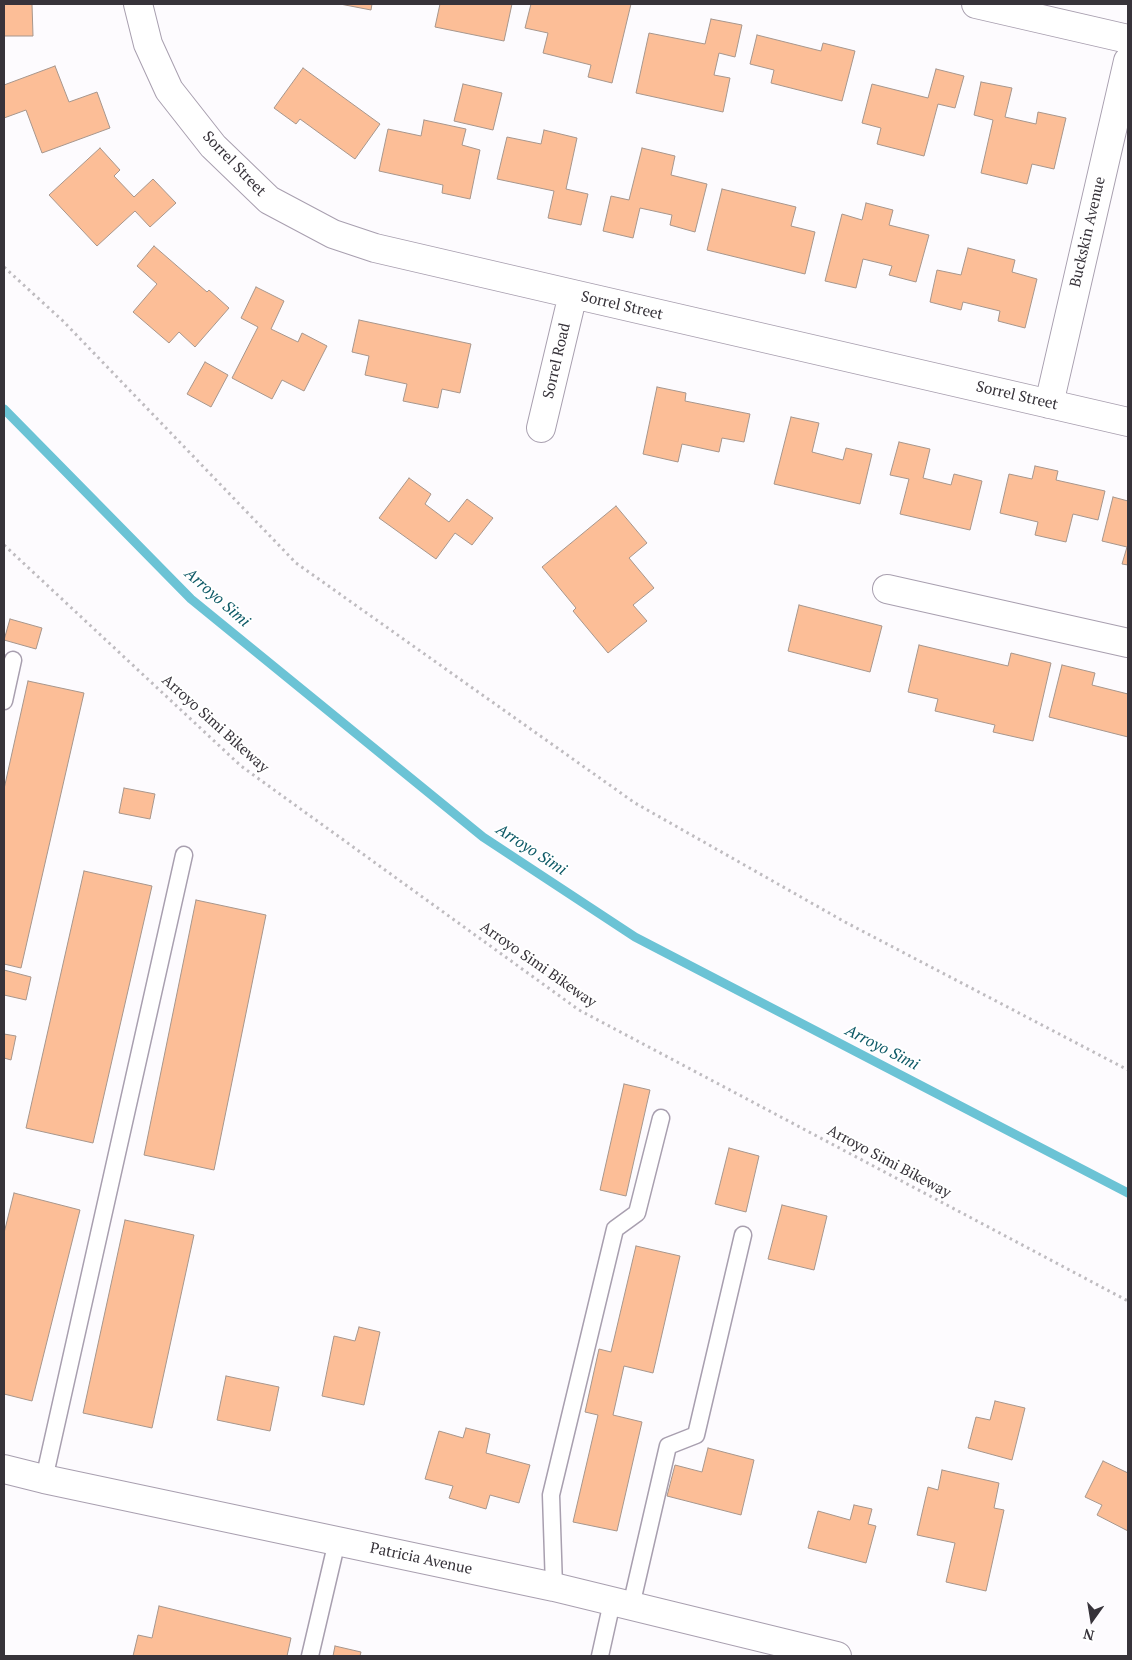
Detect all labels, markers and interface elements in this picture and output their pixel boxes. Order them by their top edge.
street label: Sorrel Street [198,128,270,200]
street label: Buckskin Avenue [1067,175,1109,289]
street label: Sorrel Street [579,288,665,324]
street label: Sorrel Road [540,321,574,401]
street label: Sorrel Street [974,378,1060,414]
water label: Arroyo Simi [180,564,254,632]
street label: Arroyo Simi Bikeway [158,671,272,777]
water label: Arroyo Simi [492,820,570,880]
street label: Arroyo Simi Bikeway [476,918,600,1012]
water label: Arroyo Simi [842,1021,922,1075]
street label: Arroyo Simi Bikeway [824,1122,954,1202]
street label: Patricia Avenue [368,1539,474,1579]
north arrow [1067,1595,1117,1645]
text: N [1081,1625,1096,1646]

